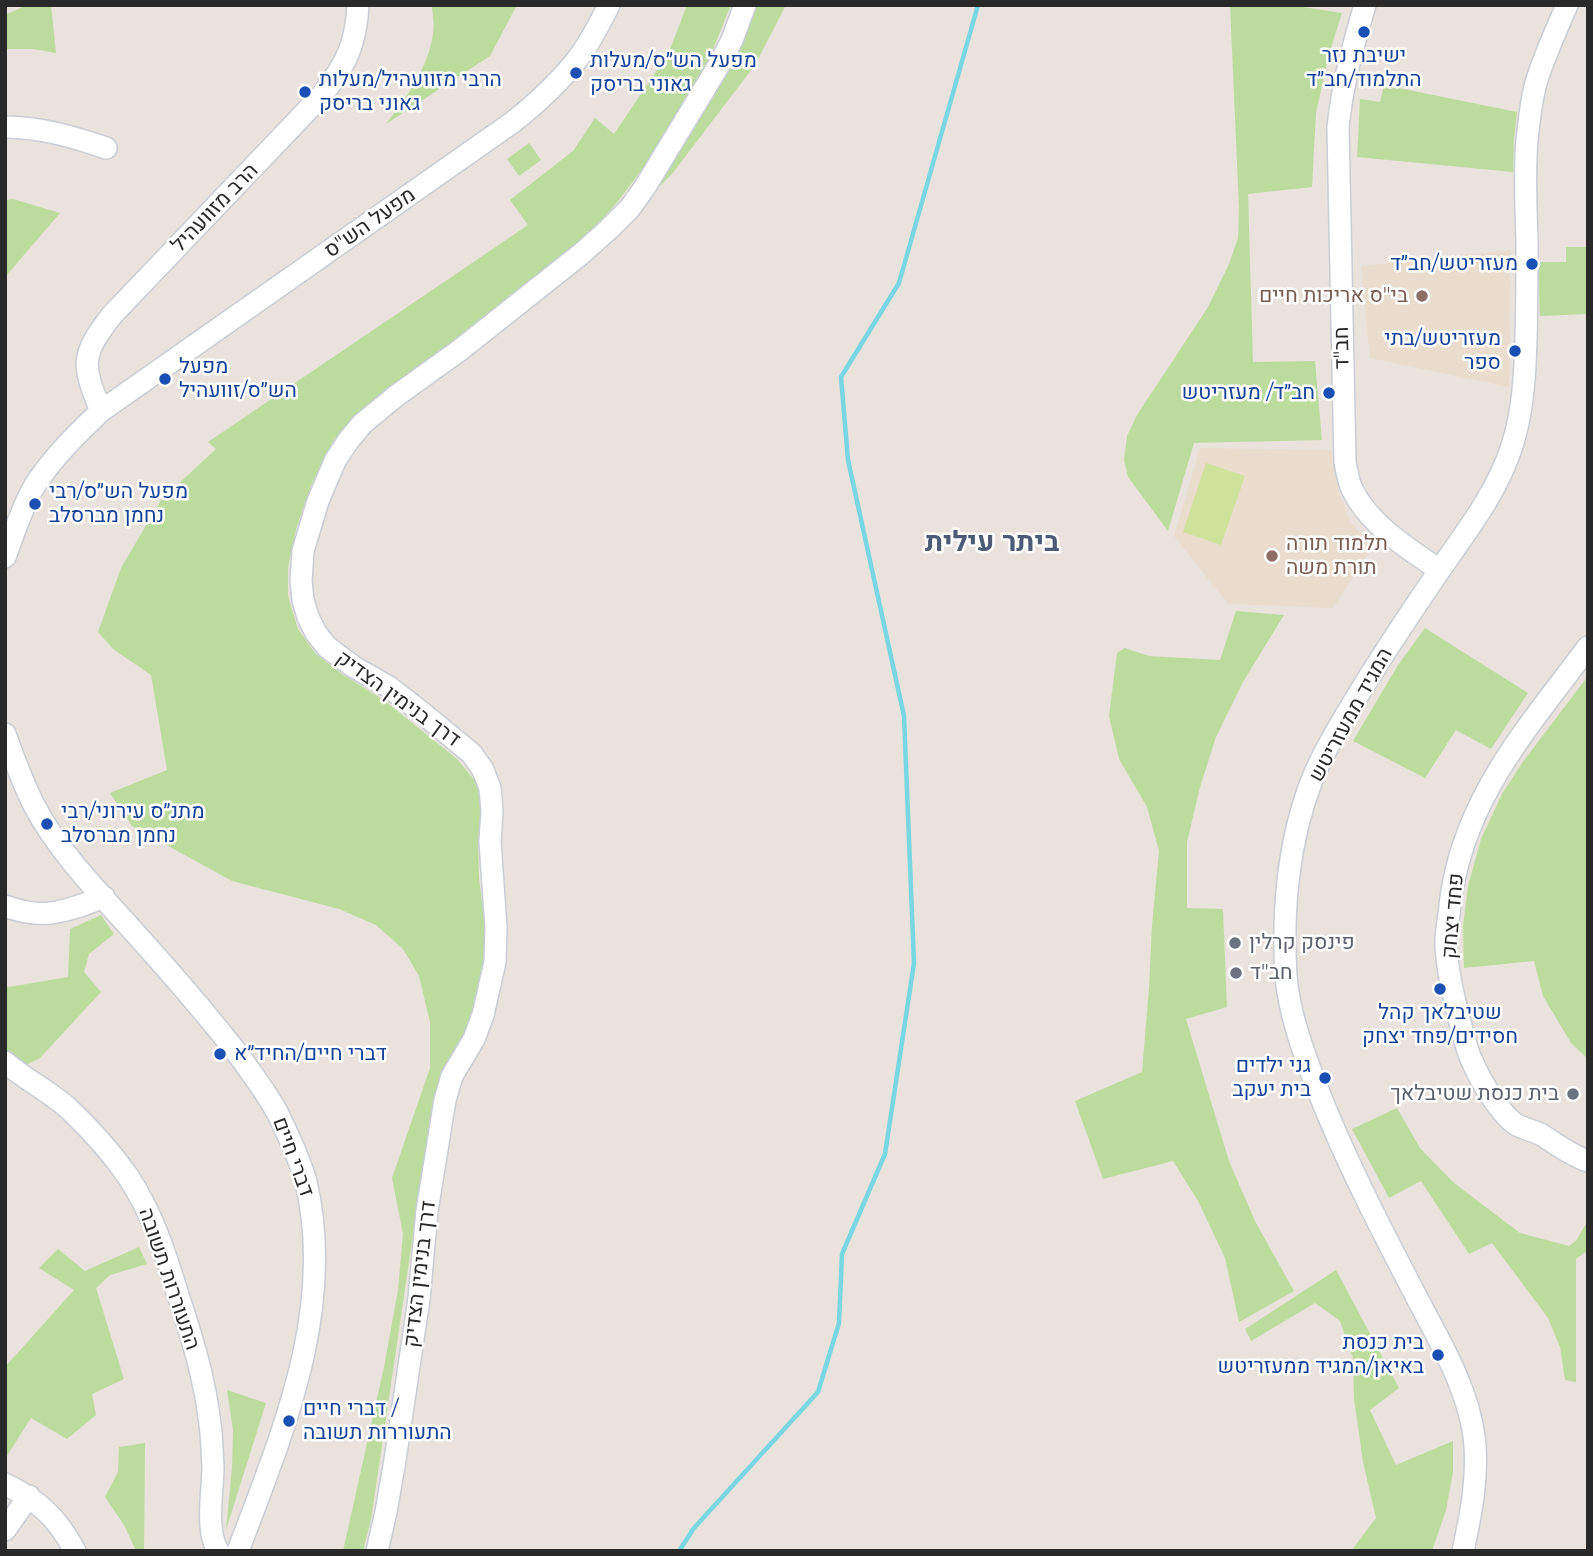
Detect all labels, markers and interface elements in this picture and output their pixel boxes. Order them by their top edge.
marker: ישיבת נזר התלמוד/חב״ד [1356,24,1372,40]
place label: ישיבת נזר התלמוד/חב״ד [1306,43,1422,93]
place label: מפעל הש״ס/מעלות גאוני בריסק [590,48,757,98]
marker: מפעל הש״ס/מעלות גאוני בריסק [568,65,584,81]
place label: הרבי מזוועהיל/מעלות גאוני בריסק [319,67,502,117]
marker: הרבי מזוועהיל/מעלות גאוני בריסק [297,84,313,100]
street label: הרב מזוועהיל [166,158,264,258]
street label: מפעל הש"ס [320,183,420,263]
place label: מעזריטש/חב״ד [1390,251,1518,277]
marker: מעזריטש/חב״ד [1524,256,1540,272]
place label: בי"ס אריכות חיים [1259,283,1408,309]
marker: בי"ס אריכות חיים [1414,288,1430,304]
street label: חב"ד [1329,326,1355,370]
place label: מעזריטש/בתי ספר [1384,326,1501,376]
marker: מעזריטש/בתי ספר [1507,343,1523,359]
place label: מפעל הש״ס/זוועהיל [179,354,297,404]
marker: מפעל הש״ס/זוועהיל [157,371,173,387]
place label: חב״ד/ מעזריטש [1182,380,1315,406]
marker: חב״ד/ מעזריטש [1321,385,1337,401]
place label: מפעל הש״ס/רבי נחמן מברסלב [49,479,188,529]
marker: מפעל הש״ס/רבי נחמן מברסלב [27,496,43,512]
district label: ביתר עילית [925,526,1059,560]
place label: תלמוד תורה תורת משה [1286,531,1388,581]
marker: תלמוד תורה תורת משה [1264,548,1280,564]
street label: המגיד ממעזריטש [1304,644,1398,786]
street label: דרך בנימין הצדיק [331,645,465,753]
place label: מתנ״ס עירוני/רבי נחמן מברסלב [61,799,204,849]
marker: מתנ״ס עירוני/רבי נחמן מברסלב [39,816,55,832]
street label: פחד יצחק [1437,872,1469,960]
place label: פינסק קרלין [1249,930,1355,956]
marker: פינסק קרלין [1227,935,1243,951]
place label: חב"ד [1250,960,1293,986]
marker: חב"ד [1228,965,1244,981]
marker: שטיבלאך קהל חסידים/פחד יצחק [1432,981,1448,997]
place label: שטיבלאך קהל חסידים/פחד יצחק [1362,1000,1518,1050]
place label: דברי חיים/החיד״א [234,1041,387,1067]
marker: דברי חיים/החיד״א [212,1046,228,1062]
place label: גני ילדים בית יעקב [1232,1053,1311,1103]
marker: גני ילדים בית יעקב [1317,1070,1333,1086]
place label: בית כנסת שטיבלאך [1390,1081,1559,1107]
marker: בית כנסת שטיבלאך [1565,1086,1581,1102]
street label: דברי חיים [267,1114,319,1200]
street label: דרך בנימין הצדיק [399,1199,441,1349]
street label: התעוררות תשובה [133,1205,205,1353]
place label: בית כנסת באיאן/המגיד ממעזריטש [1218,1330,1424,1380]
marker: בית כנסת באיאן/המגיד ממעזריטש [1430,1347,1446,1363]
place label: דברי חיים / התעוררות תשובה [303,1396,452,1446]
marker: דברי חיים / התעוררות תשובה [281,1413,297,1429]

